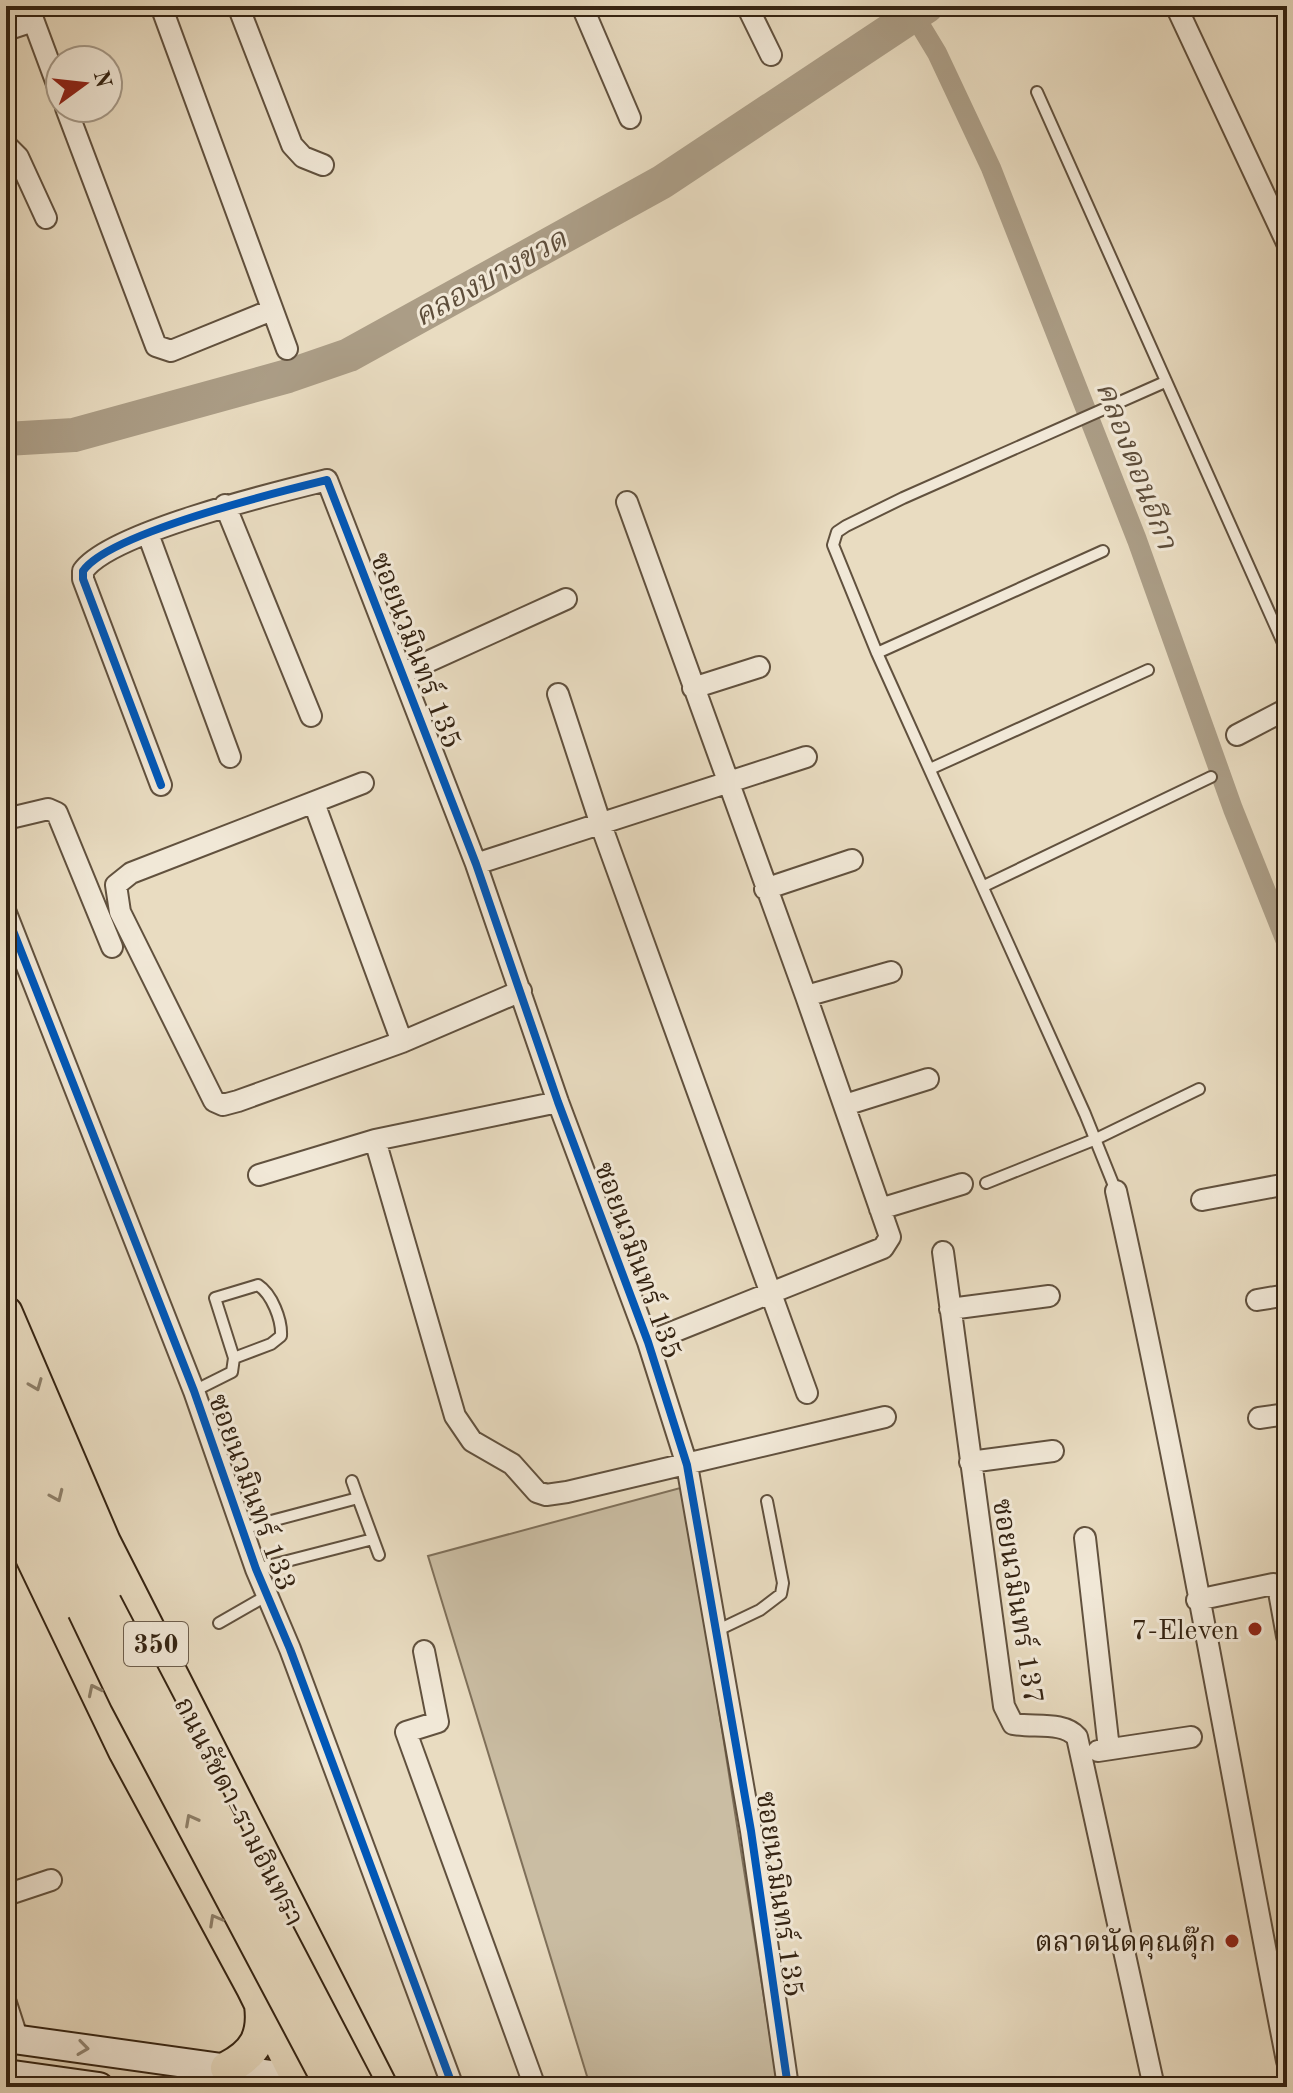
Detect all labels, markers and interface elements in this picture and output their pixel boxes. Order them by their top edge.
north arrow [44,44,124,124]
text: N [89,68,114,90]
water label: คลองบางขวด [410,224,573,333]
water label: คลองดอนอีกา [1090,377,1183,555]
street label: ซอยนวมินทร์ 135 [364,547,469,753]
street label: ซอยนวมินทร์ 135 [588,1157,689,1363]
one-way arrow [26,1377,42,1391]
street label: ซอยนวมินทร์ 133 [202,1389,303,1595]
one-way arrow [47,1488,63,1502]
street label: ซอยนวมินทร์ 137 [986,1496,1051,1706]
place label: 7-Eleven [1131,1618,1239,1646]
marker: 7-Eleven [1246,1620,1264,1638]
road number: 350 [124,1622,188,1666]
one-way arrow [89,1683,104,1698]
street label: ถนนรัชดา-รามอินทรา [167,1692,310,1931]
street label: ซอยนวมินทร์ 135 [750,1789,811,1999]
one-way arrow [185,1814,200,1828]
one-way arrow [209,1914,225,1929]
place label: ตลาดนัดคุณตุ๊ก [1035,1926,1216,1960]
marker: ตลาดนัดคุณตุ๊ก [1223,1932,1241,1950]
one-way arrow [77,2040,90,2057]

